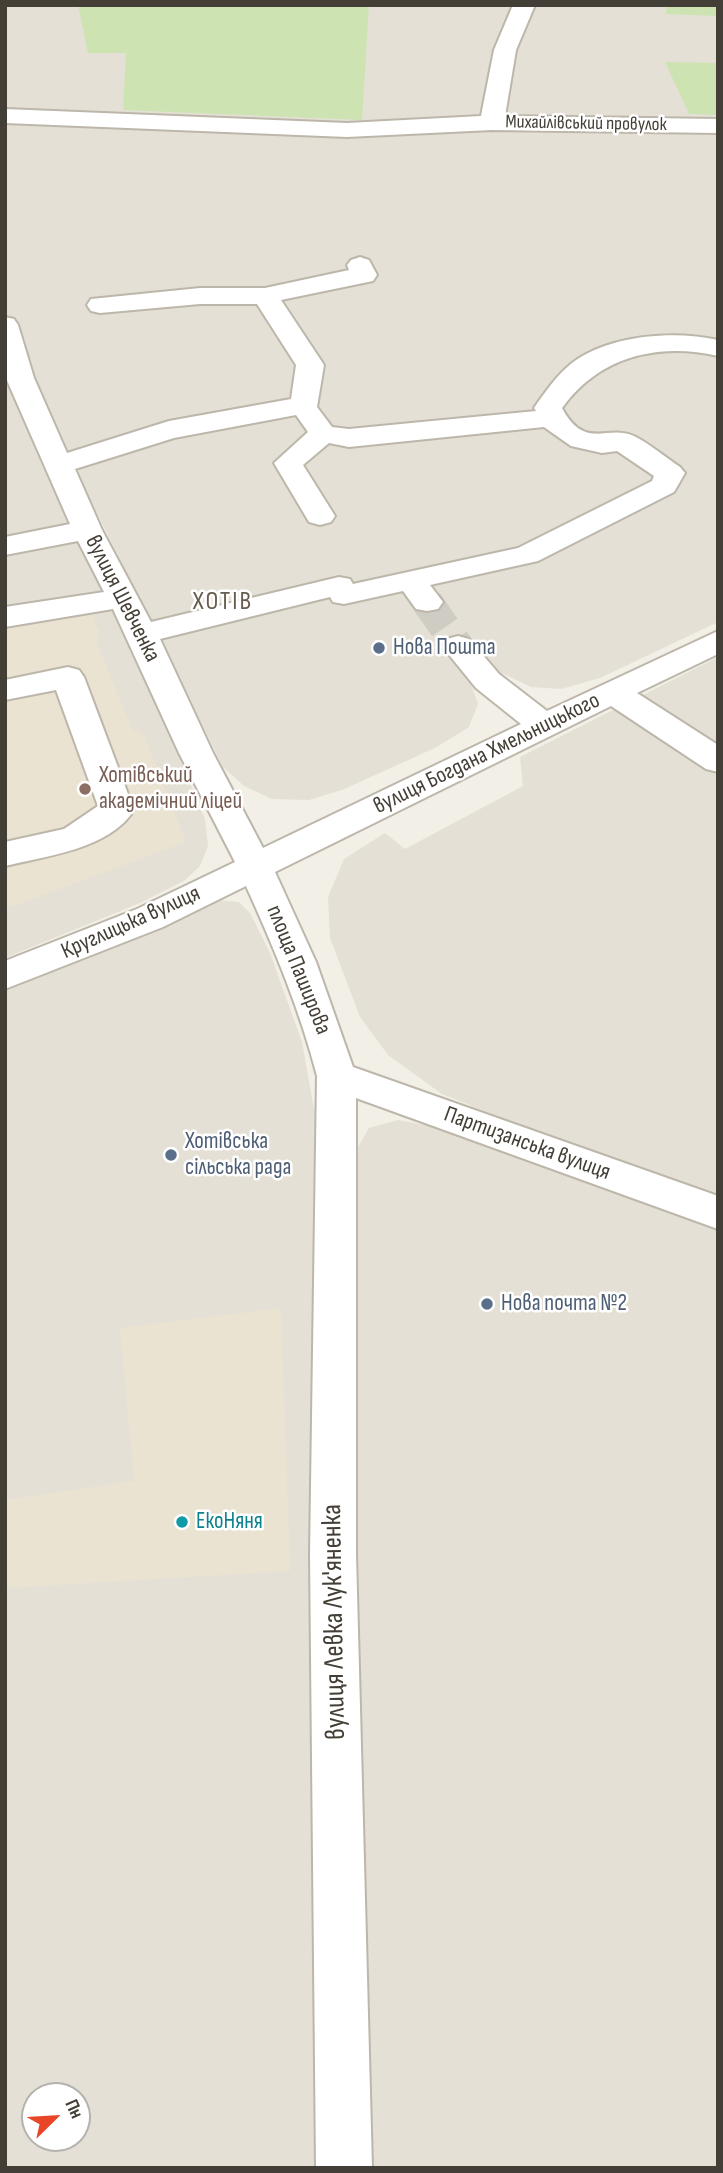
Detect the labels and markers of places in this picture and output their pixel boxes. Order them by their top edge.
place label: Нова Пошта [393,634,496,662]
marker: Нова Пошта [371,640,387,656]
place label: Хотівський академічний ліцей [99,762,242,816]
marker: Хотівський академічний ліцей [77,781,93,797]
place label: Хотівська сільська рада [185,1128,291,1182]
marker: Хотівська сільська рада [163,1147,179,1163]
place label: Нова почта №2 [501,1290,627,1318]
marker: Нова почта №2 [479,1296,495,1312]
place label: ЕкоНяня [196,1508,263,1536]
marker: ЕкоНяня [174,1514,190,1530]

